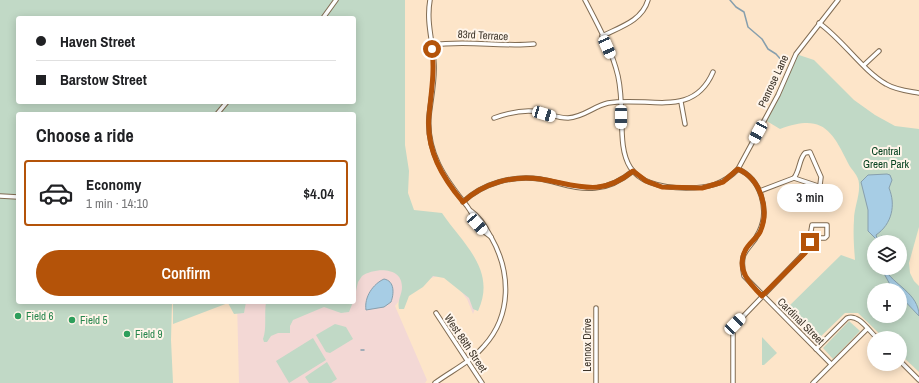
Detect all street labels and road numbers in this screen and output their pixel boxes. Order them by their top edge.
street label: 83rd Terrace [457,27,509,43]
street label: Penrose Lane [755,53,791,109]
street label: Cardinal Street [775,295,828,348]
street label: West 86th Street [441,311,491,375]
street label: Lennox Drive [580,318,594,372]

